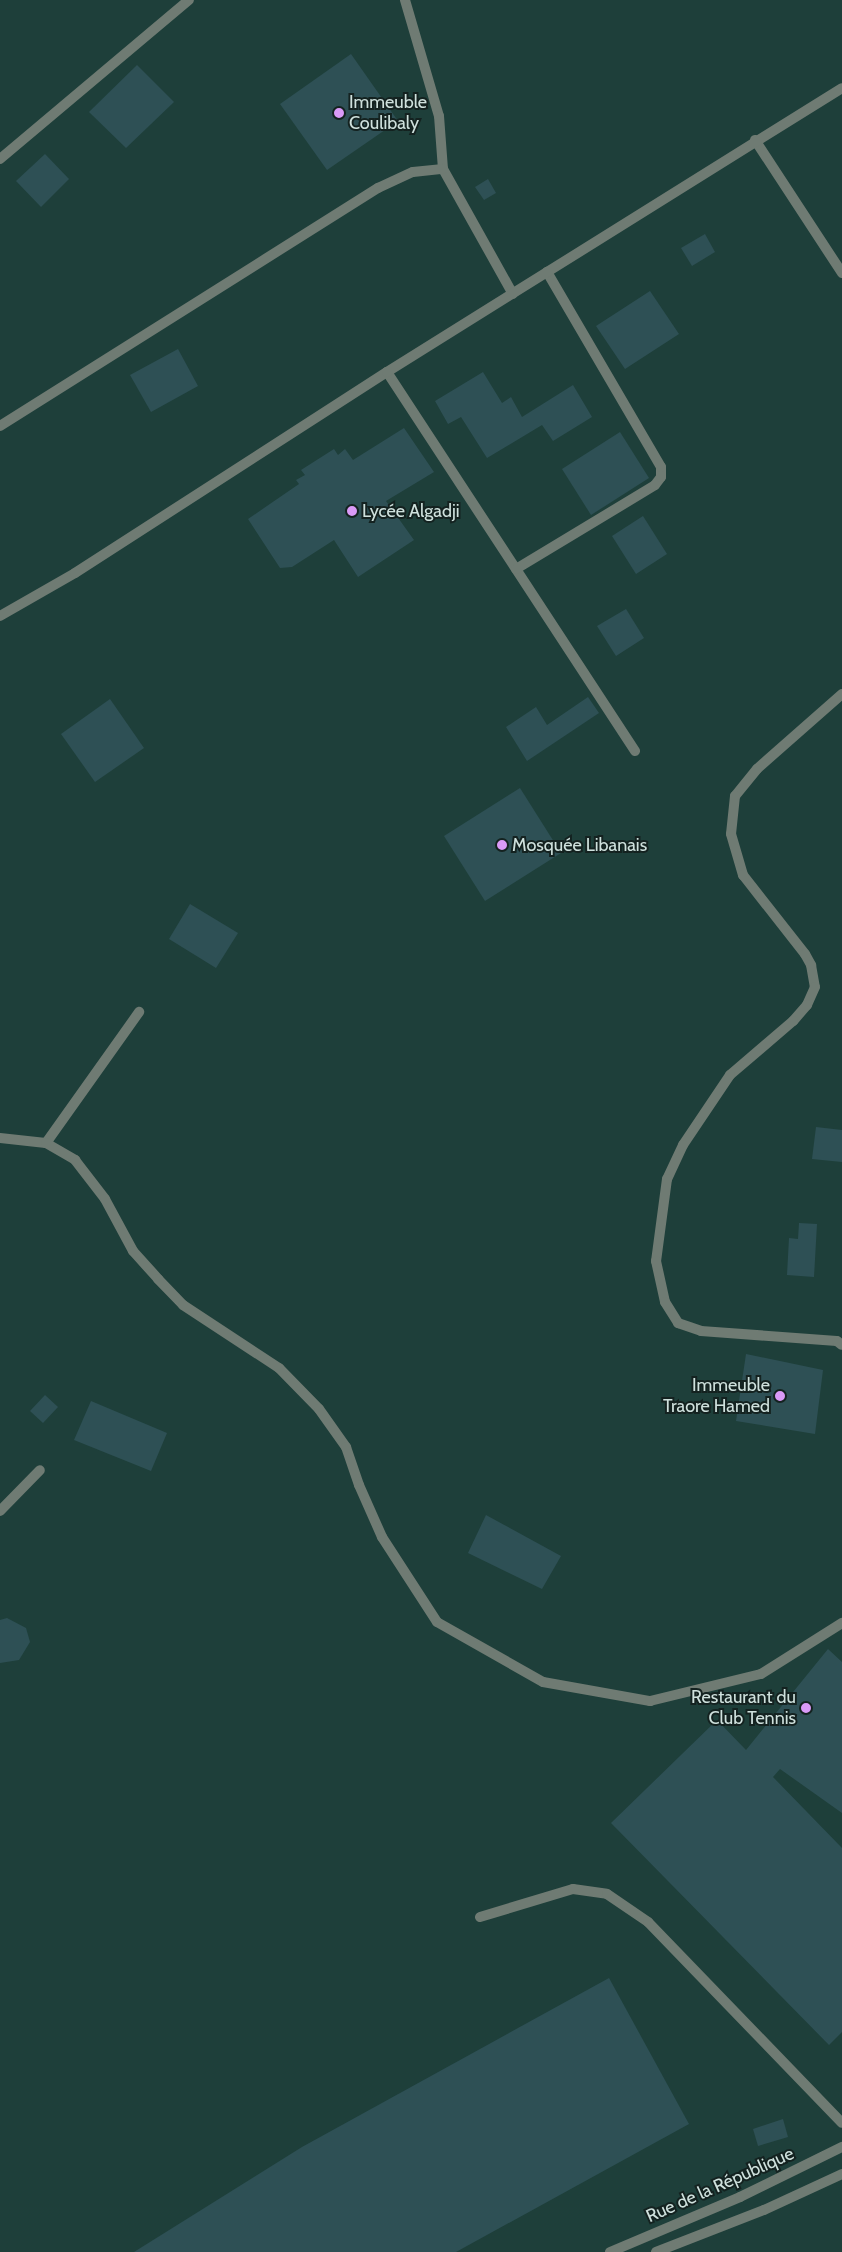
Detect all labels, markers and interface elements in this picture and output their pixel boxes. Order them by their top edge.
place label: Immeuble Coulibaly [349,92,427,134]
marker: Immeuble Coulibaly [333,107,345,119]
place label: Lycée Algadji [362,500,460,522]
marker: Lycée Algadji [346,505,358,517]
place label: Mosquée Libanais [512,834,647,856]
marker: Mosquée Libanais [496,839,508,851]
place label: Immeuble Traore Hamed [663,1375,770,1418]
marker: Immeuble Traore Hamed [774,1390,786,1402]
place label: Restaurant du Club Tennis [691,1687,796,1730]
marker: Restaurant du Club Tennis [800,1702,812,1714]
street label: Rue de la République [643,2143,797,2227]

